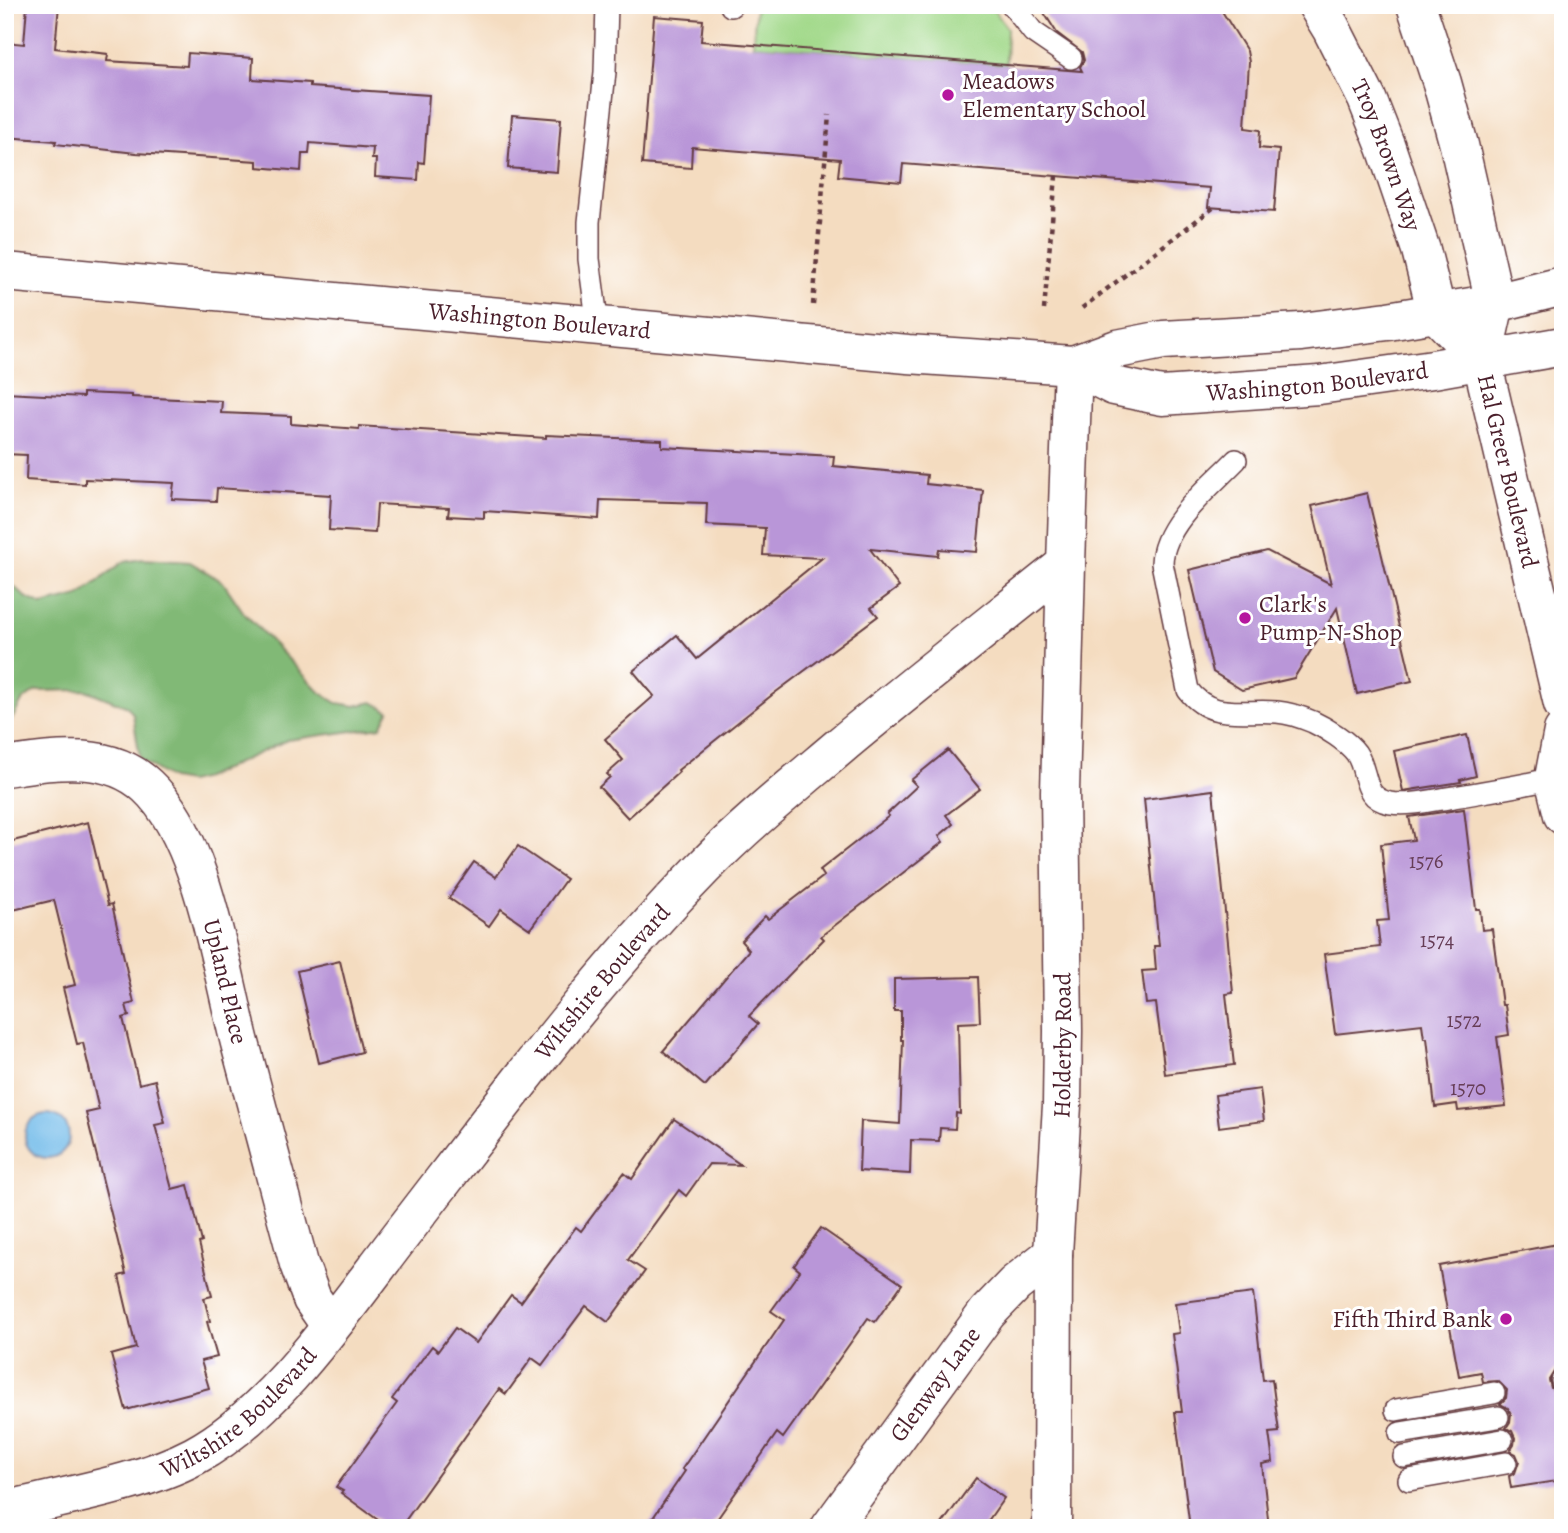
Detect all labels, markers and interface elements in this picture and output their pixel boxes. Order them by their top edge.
place label: Meadows Elementary School [962,65,1146,125]
street label: Troy Brown Way [1343,74,1429,235]
marker: Meadows Elementary School [940,87,956,103]
street label: Washington Boulevard [426,294,652,347]
street label: Washington Boulevard [1204,354,1430,409]
street label: Hal Greer Boulevard [1470,371,1546,571]
place label: Clark's Pump-N-Shop [1259,588,1402,648]
marker: Clark's Pump-N-Shop [1237,610,1253,626]
house number: 1576 [1409,847,1444,875]
street label: Wiltshire Boulevard [527,897,677,1067]
street label: Upland Place [196,915,256,1047]
house number: 1574 [1420,926,1454,954]
street label: Holderby Road [1045,972,1079,1119]
house number: 1572 [1446,1006,1482,1034]
house number: 1570 [1450,1074,1486,1102]
place label: Fifth Third Bank [1333,1303,1492,1335]
marker: Fifth Third Bank [1498,1311,1514,1327]
street label: Glenway Lane [882,1320,988,1448]
street label: Wiltshire Boulevard [154,1340,324,1486]

